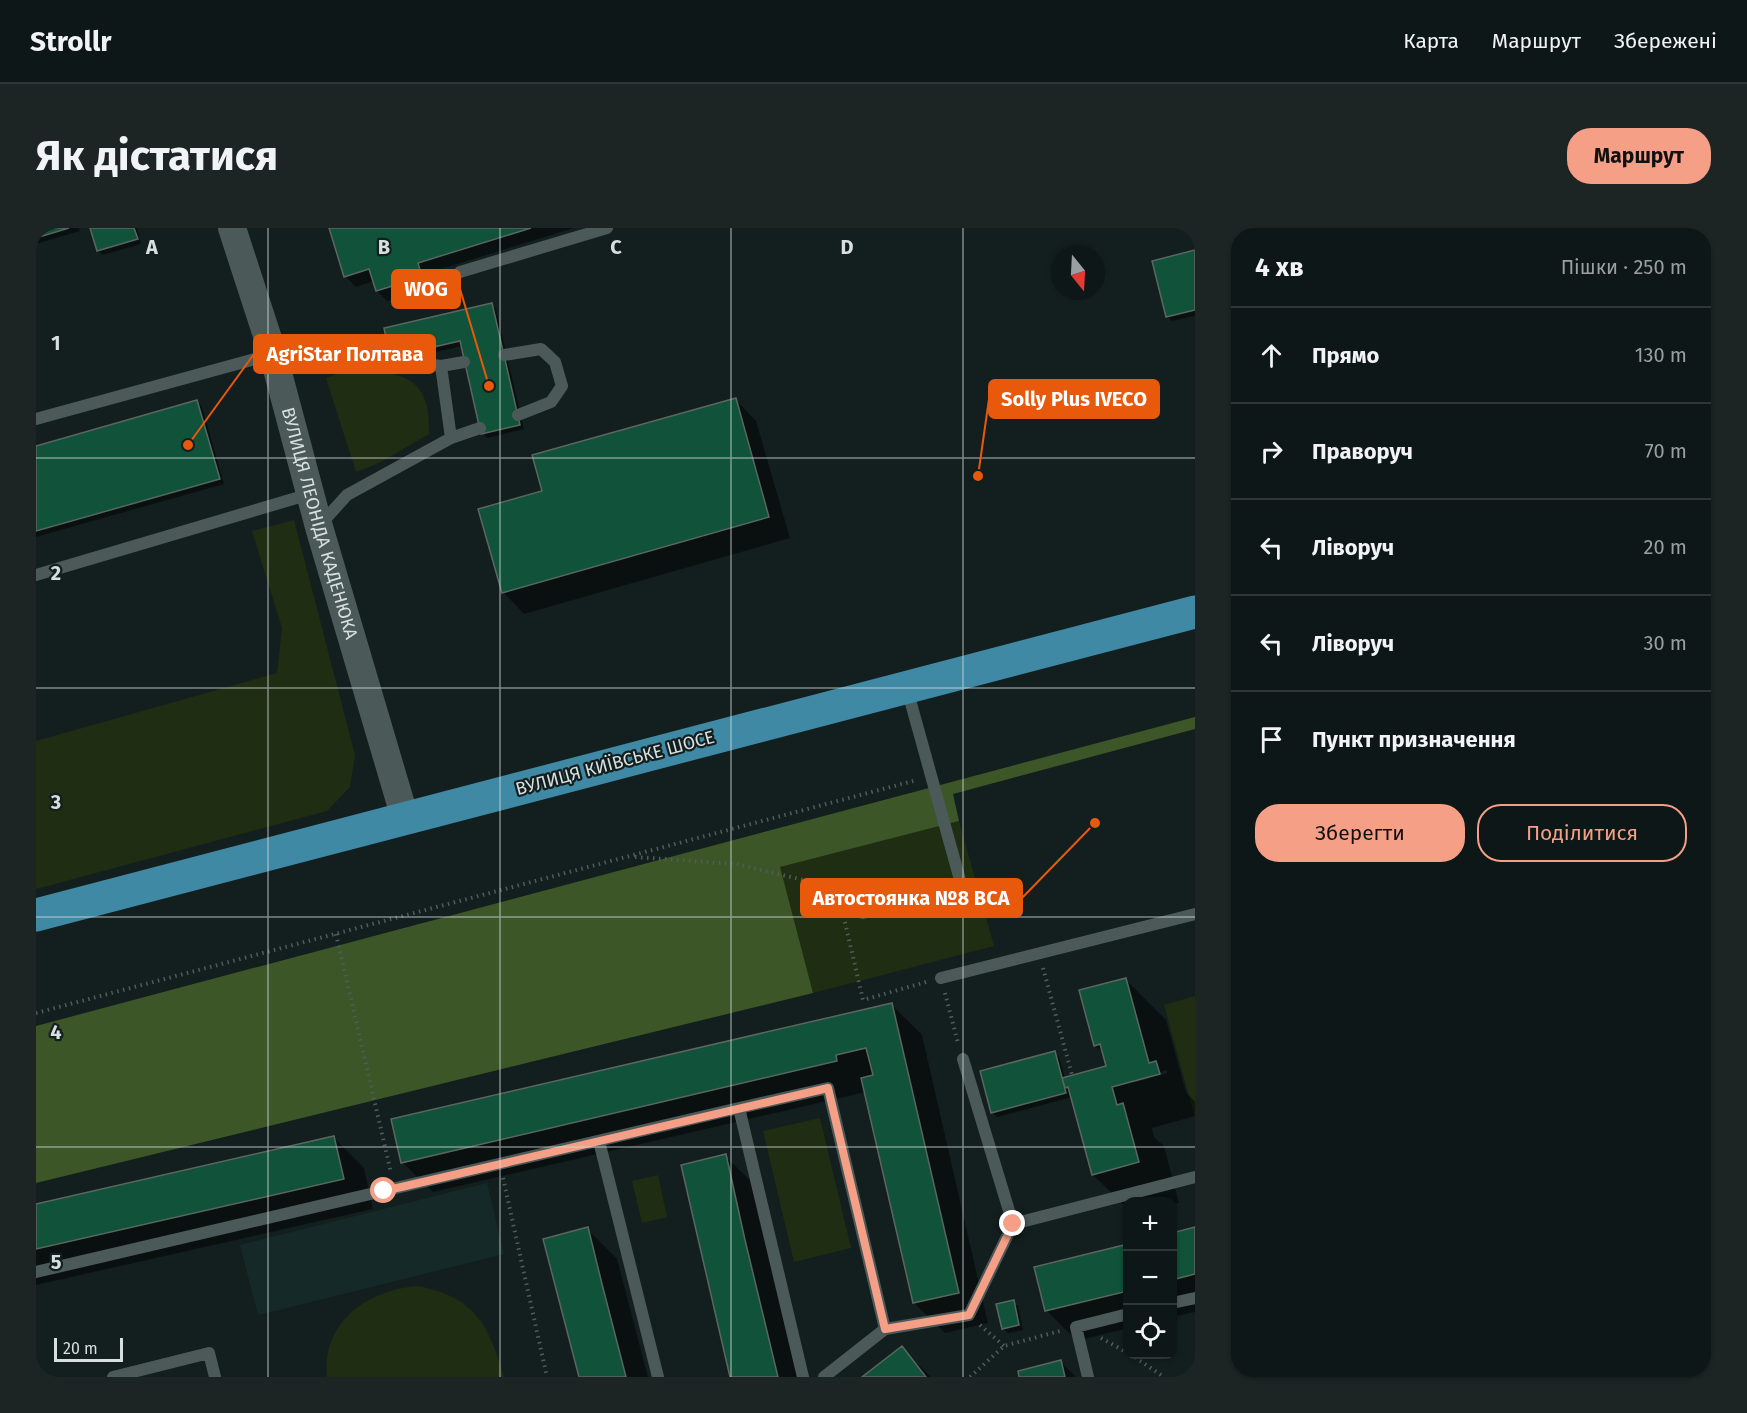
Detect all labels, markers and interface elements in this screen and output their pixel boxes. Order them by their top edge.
text: Strollr [30,25,111,58]
text: Карта [1403,28,1459,54]
text: Маршрут [1492,28,1581,54]
text: Збережені [1614,28,1717,54]
button: Маршрут [1567,128,1711,184]
text: Як дістатися [36,131,278,181]
text: A [145,235,159,259]
text: B [378,235,390,259]
text: C [610,235,622,259]
text: D [840,235,854,259]
north arrow [1051,246,1105,300]
text: 4 хв [1255,252,1304,283]
text: Пішки · 250 m [1561,255,1687,279]
callout: WOG [392,270,460,308]
text: WOG [404,277,448,301]
text: 1 [51,331,61,355]
callout: AgriStar Полтава [254,335,435,373]
icon: ahead [1255,339,1288,372]
text: AgriStar Полтава [266,342,423,366]
text: Прямо [1312,342,1379,369]
text: 130 m [1635,343,1687,367]
callout: Solly Plus IVECO [989,380,1159,418]
text: Solly Plus IVECO [1001,387,1147,411]
street label: ВУЛИЦЯ ЛЕОНІДА КАДЕНЮКА [277,405,363,643]
icon: right [1255,435,1288,468]
text: Праворуч [1312,438,1413,465]
text: 70 m [1645,439,1687,463]
icon: left [1255,531,1288,564]
text: Ліворуч [1312,534,1394,561]
text: 20 m [1644,535,1687,559]
text: 2 [51,561,61,585]
icon: left [1255,627,1288,660]
text: Ліворуч [1312,630,1394,657]
text: 30 m [1643,631,1687,655]
icon: arrive [1255,723,1288,756]
street label: ВУЛИЦЯ КИЇВСЬКЕ ШОСЕ [513,726,717,800]
text: Пункт призначення [1312,726,1516,753]
text: 3 [50,790,61,814]
button: Зберегти [1255,804,1465,862]
button: Поділитися [1477,804,1687,862]
callout: Автостоянка №8 ВСА [801,879,1022,917]
text: Автостоянка №8 ВСА [811,886,1011,910]
text: 4 [50,1020,62,1044]
route start [370,1177,396,1203]
map controls [1123,1197,1177,1359]
button: + [1123,1197,1177,1251]
route end [999,1210,1025,1236]
text: 5 [51,1250,62,1274]
button: − [1123,1251,1177,1305]
button: locate [1123,1305,1177,1359]
scale bar [54,1335,123,1362]
text: 20 m [63,1339,98,1358]

